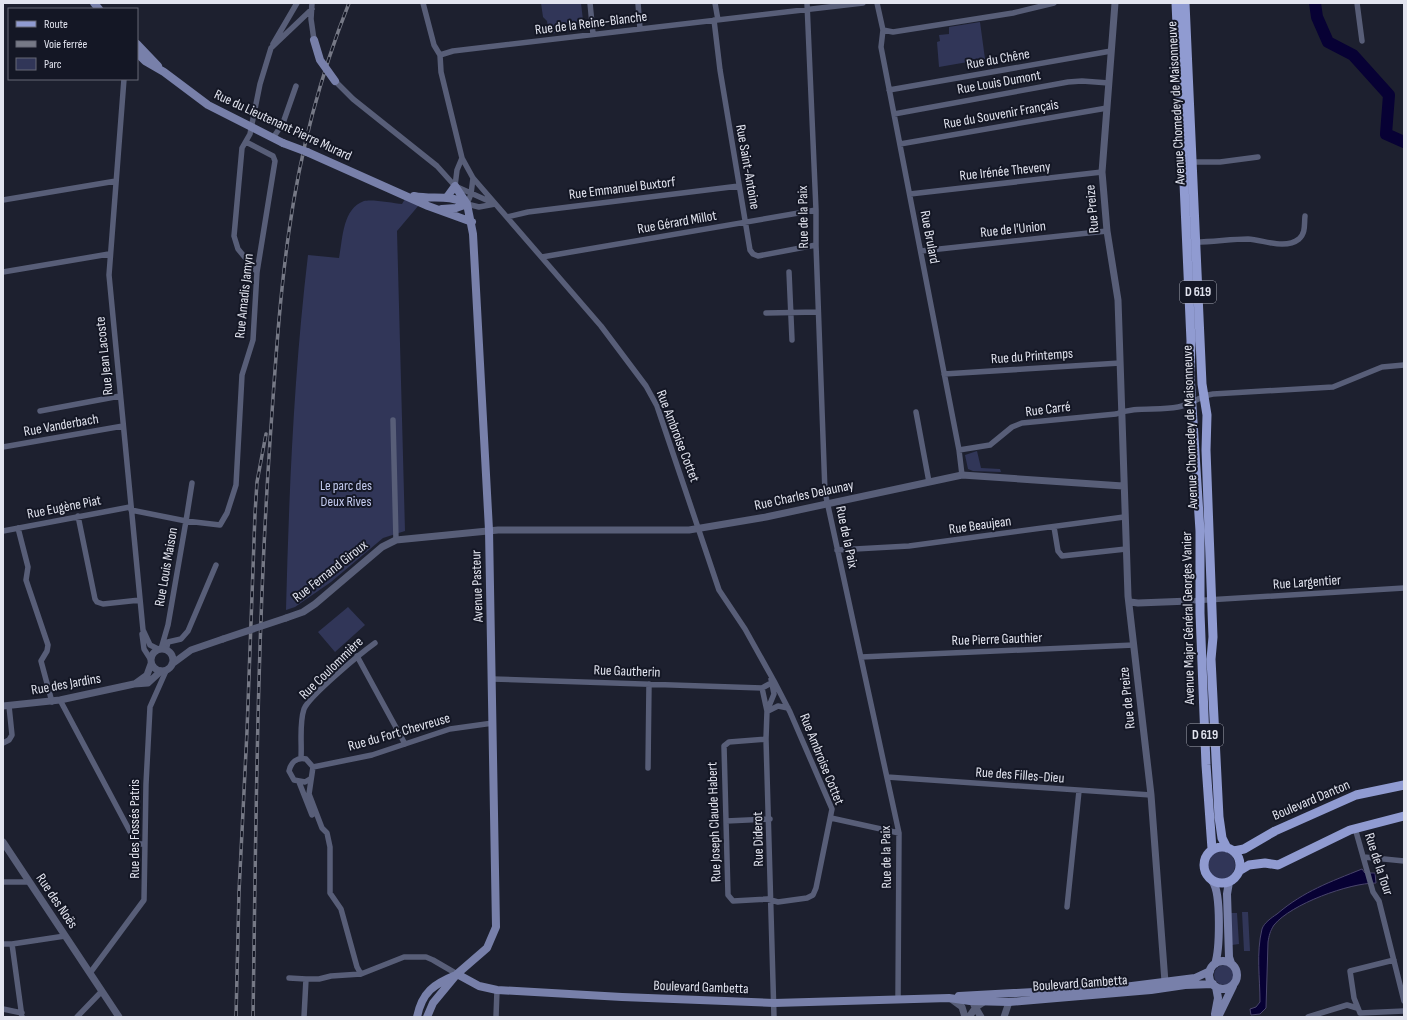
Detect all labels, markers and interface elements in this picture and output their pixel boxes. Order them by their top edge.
legend [8,8,138,80]
street label: Rue de la Reine-Blanche [534,8,648,38]
text: Route [44,17,68,32]
street label: Avenue Chomedey de Maisonneuve [1163,21,1189,186]
text: Voie ferrée [44,37,88,52]
street label: Rue du Chêne [965,45,1031,73]
text: Parc [44,57,62,72]
street label: Rue Louis Dumont [956,66,1042,98]
street label: Rue du Lieutenant Pierre Murard [211,86,355,164]
street label: Rue du Souvenir Français [942,96,1060,132]
street label: Rue Saint-Antoine [732,123,764,211]
street label: Rue Irénée Theveny [959,158,1052,184]
street label: Rue Emmanuel Buxtorf [568,173,677,203]
street label: Rue Preize [1081,184,1103,234]
street label: Rue de la Paix [794,185,812,249]
street label: Rue Gérard Millot [636,207,718,237]
street label: Rue Brulard [917,209,944,265]
street label: Rue de l'Union [979,217,1047,241]
street label: Rue Amadis Jamyn [231,253,257,339]
road number: D 619 [1180,281,1216,303]
street label: Rue Jean Lacoste [91,316,117,396]
street label: Rue du Printemps [990,345,1074,367]
street label: Avenue Chomedey de Maisonneuve [1179,345,1201,510]
street label: Rue Ambroise Cottet [653,388,703,484]
street label: Rue Carré [1024,398,1072,420]
street label: Rue Vanderbach [22,410,100,440]
street label: Rue Charles Delaunay [753,476,856,514]
park label: Le parc des Deux Rives [320,477,372,510]
street label: Rue Eugène Piat [26,492,102,522]
street label: Rue de la Paix [832,504,862,570]
street label: Rue Beaujean [948,512,1012,538]
street label: Rue Louis Maison [151,526,181,608]
street label: Avenue Major Général Georges Vanier [1178,531,1198,706]
street label: Rue Fernand Giroux [289,536,372,606]
street label: Avenue Pasteur [467,550,487,623]
street label: Rue Largentier [1272,571,1342,593]
street label: Rue Pierre Gauthier [951,629,1043,649]
street label: Rue Coulommière [295,633,367,703]
street label: Rue Gautherin [593,661,661,681]
street label: Rue de Preize [1115,666,1139,730]
street label: Rue des Jardins [30,670,102,698]
street label: Rue du Fort Chevreuse [346,709,452,755]
street label: Rue Ambroise Cottet [796,711,848,807]
road number: D 619 [1187,724,1223,746]
street label: Rue Joseph Claude Habert [703,762,725,882]
street label: Rue des Filles-Dieu [975,763,1065,787]
street label: Boulevard Danton [1270,776,1352,824]
street label: Rue des Fossés Patris [126,779,143,879]
street label: Rue Diderot [749,811,767,867]
street label: Rue de la Paix [877,825,895,889]
street label: Rue de la Tour [1361,831,1397,897]
street label: Rue des Noës [32,870,82,932]
street label: Boulevard Gambetta [1032,971,1128,995]
street label: Boulevard Gambetta [653,977,749,997]

